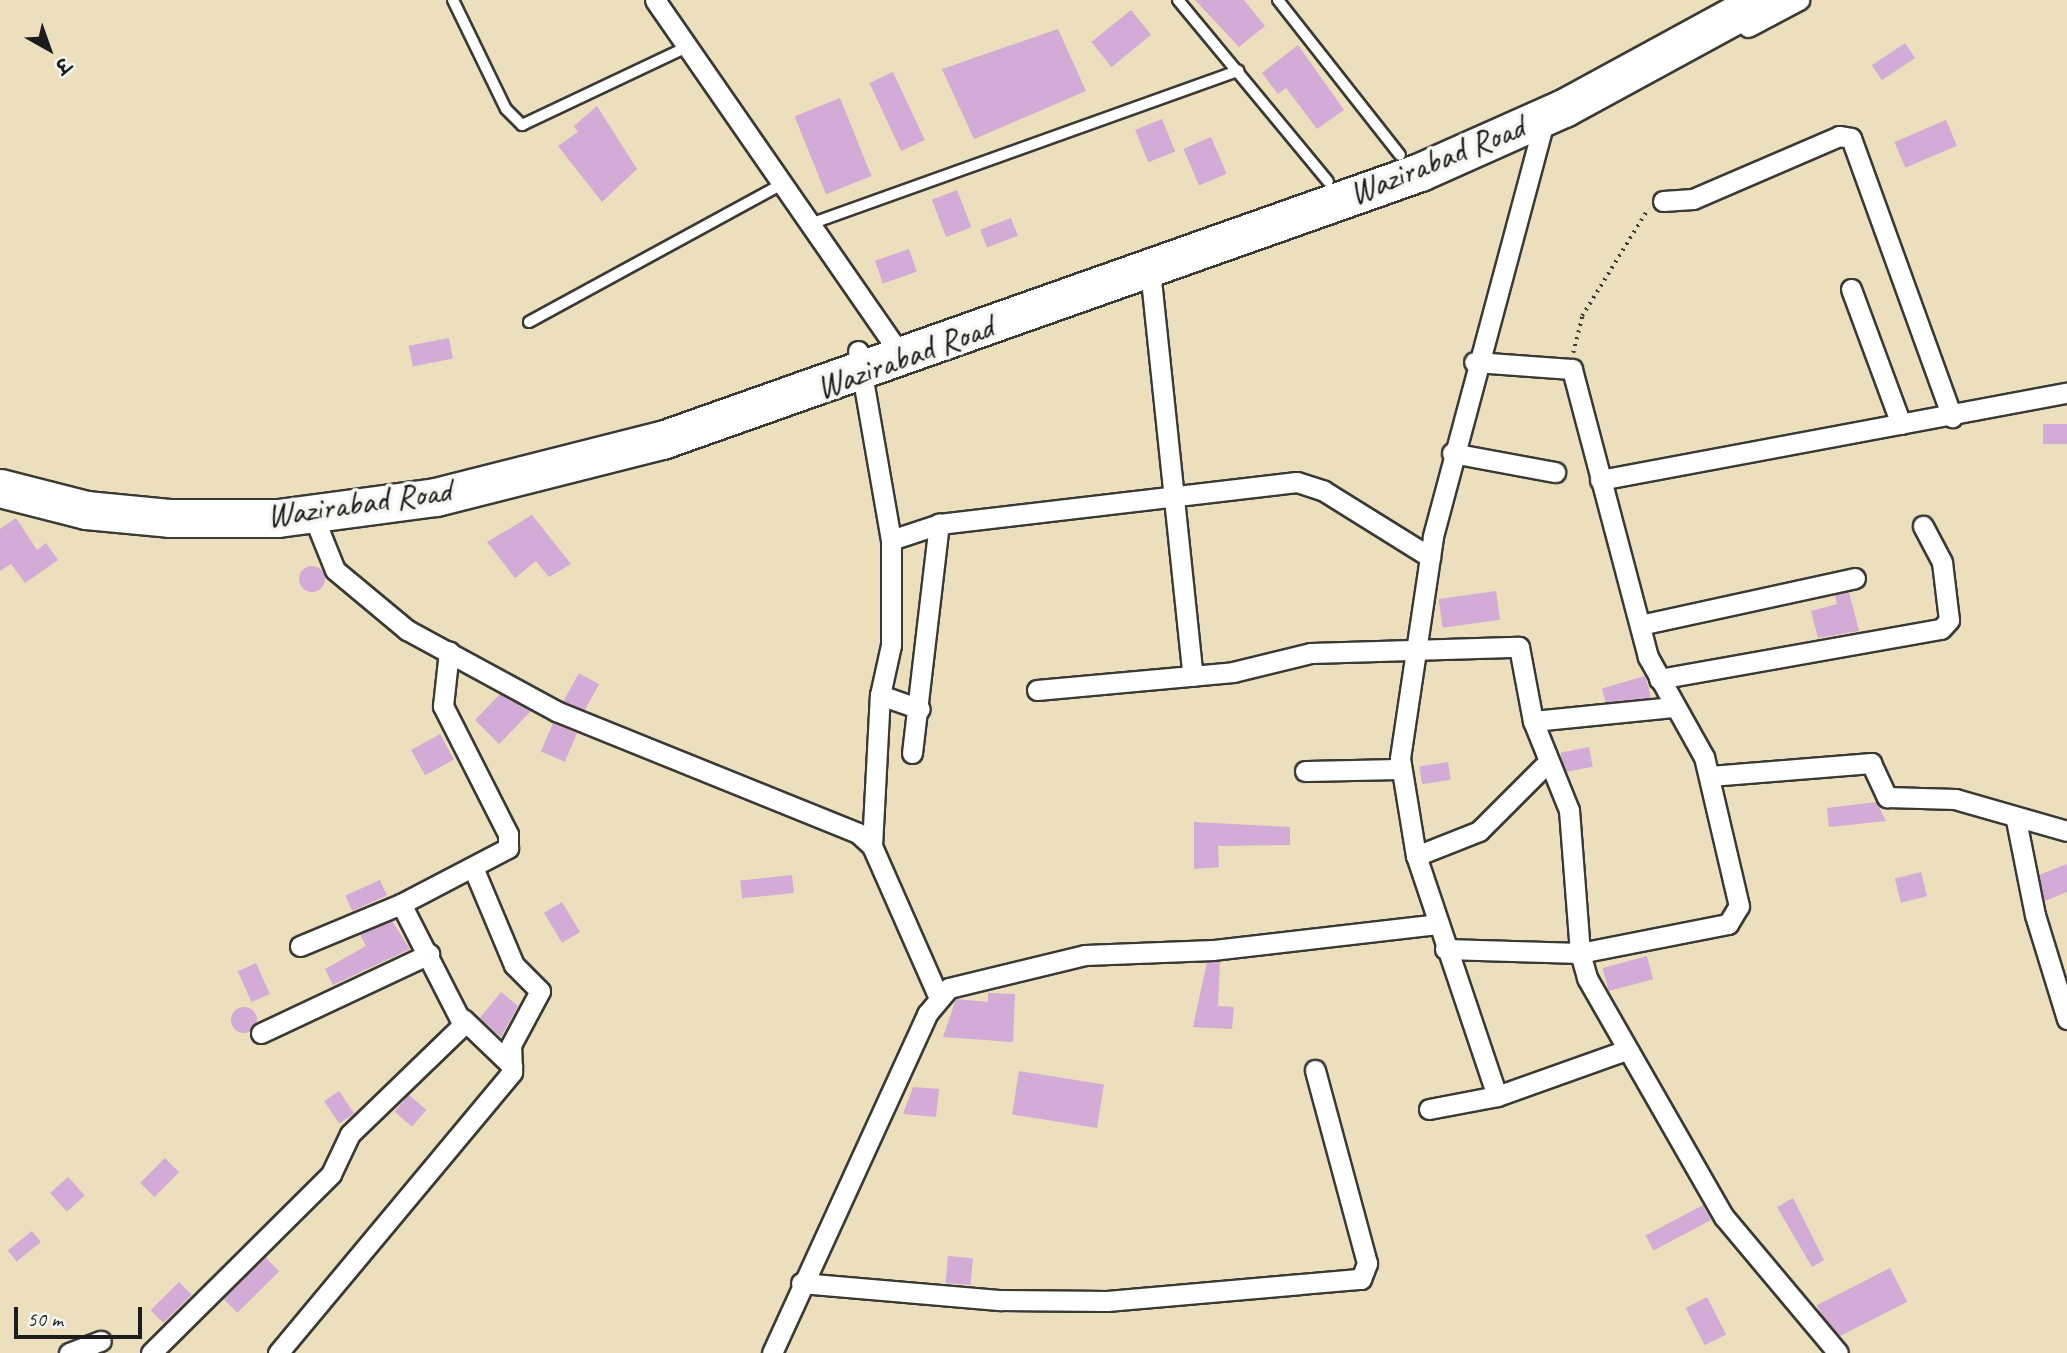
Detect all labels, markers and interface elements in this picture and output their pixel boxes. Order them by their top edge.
north arrow [14,14,84,84]
text: उ [50,52,75,78]
street label: Wazirabad Road [1344,108,1530,214]
street label: Wazirabad Road [811,308,999,408]
street label: Wazirabad Road [265,472,453,536]
scale bar [18,1294,145,1338]
text: 50 m [27,1306,63,1332]

